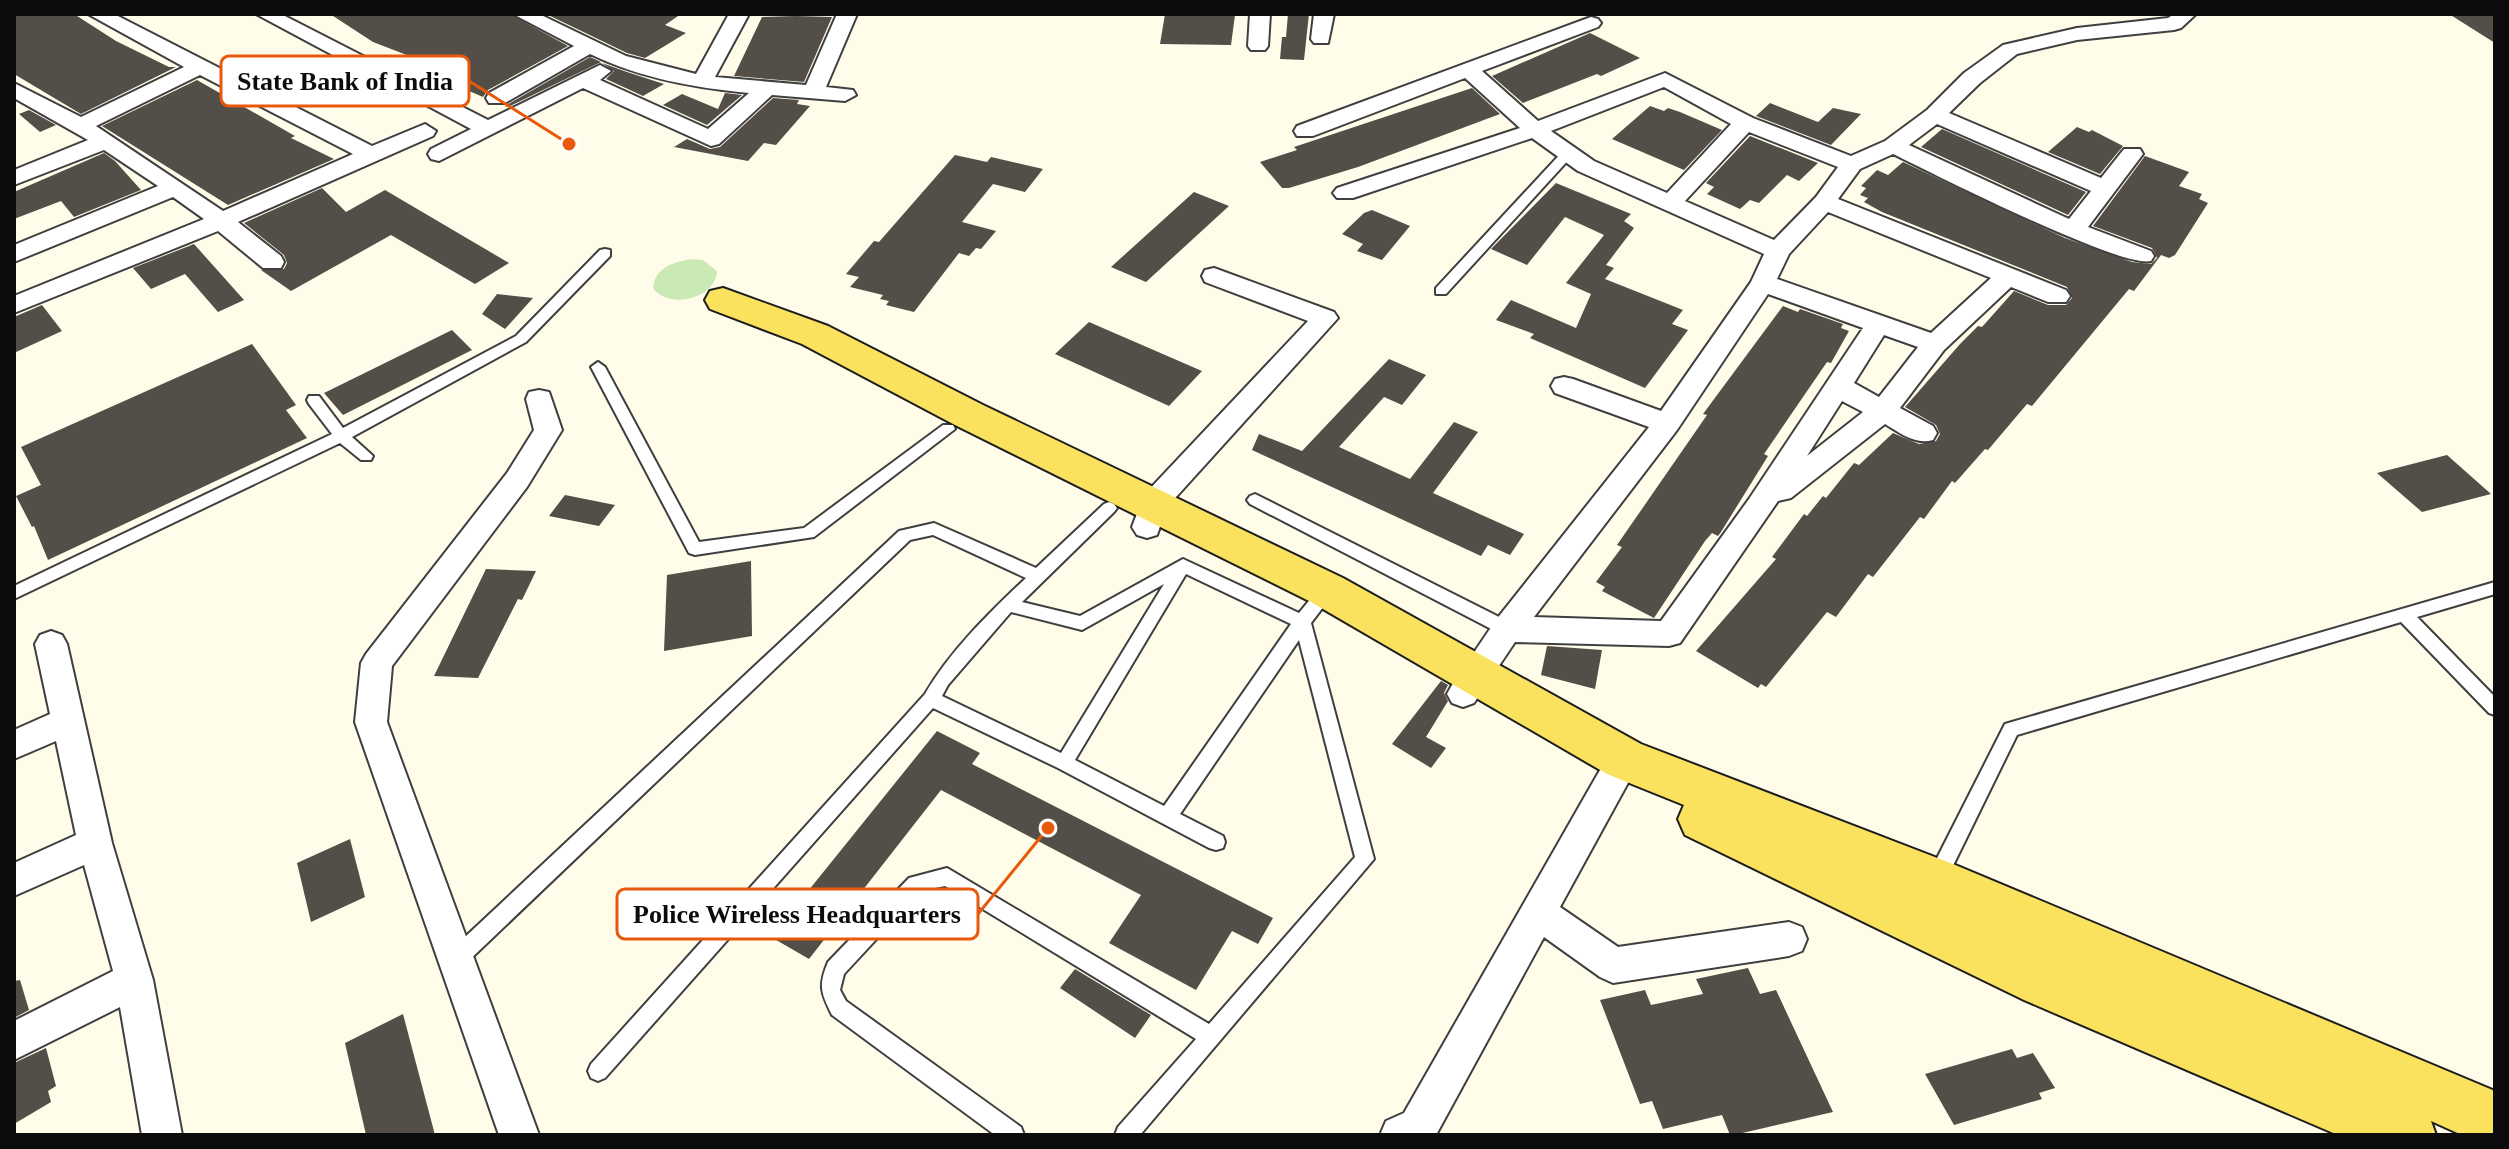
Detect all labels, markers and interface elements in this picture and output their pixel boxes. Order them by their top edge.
callout: State Bank of India [221,56,469,106]
text: State Bank of India [237,67,453,96]
callout: Police Wireless Headquarters [617,889,978,939]
text: Police Wireless Headquarters [633,900,961,929]

